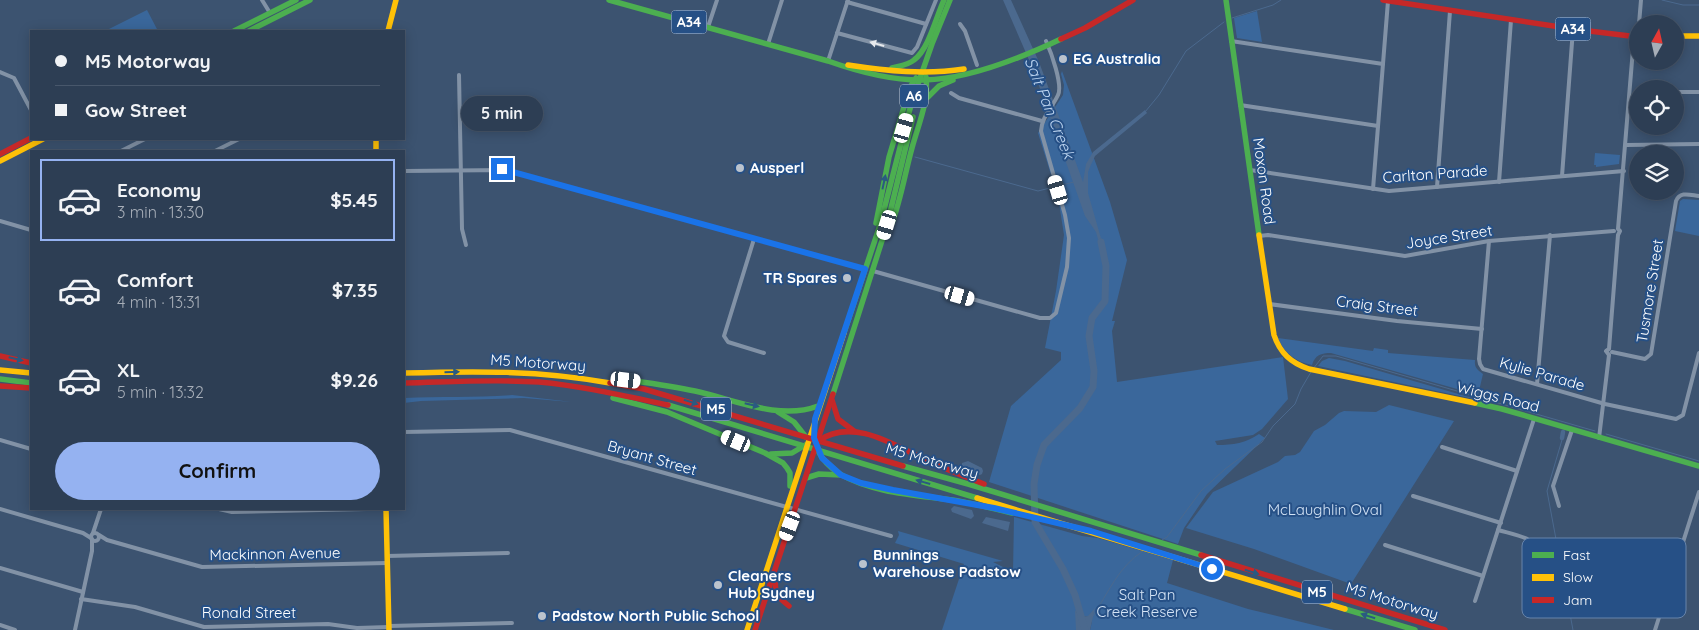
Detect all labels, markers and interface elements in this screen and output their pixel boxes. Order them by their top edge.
road number: A34 [672,11,706,34]
north arrow [1629,15,1684,70]
map controls [1629,15,1684,200]
road number: A34 [1556,18,1590,40]
one-way arrow [869,40,884,48]
text: M5 Motorway [85,49,211,73]
place label: EG Australia [1073,49,1161,68]
marker: EG Australia [1057,53,1069,65]
water label: Salt Pan Creek [1021,54,1080,163]
button: locate [1629,80,1684,135]
road number: A6 [900,84,928,108]
callout: 5 min [461,96,543,132]
text: Gow Street [85,98,187,122]
text: 5 min [481,103,523,123]
car [892,112,915,144]
street label: Moxon Road [1249,136,1280,226]
button: layers [1629,145,1684,200]
route end [491,158,513,180]
place label: Ausperl [750,158,804,177]
street label: Carlton Parade [1382,160,1488,187]
marker: Ausperl [734,162,746,174]
car [1046,173,1069,207]
one-way arrow [880,175,888,190]
icon: car [57,178,102,223]
text: Economy [117,178,201,202]
text: $5.45 [330,188,378,212]
text: 3 min · 13:30 [117,202,204,222]
car [875,208,898,242]
street label: Joyce Street [1404,220,1494,253]
street label: Tusmore Street [1632,238,1667,344]
icon: car [57,268,102,313]
text: Comfort [117,268,194,292]
place label: TR Spares [763,268,837,287]
marker: TR Spares [841,272,853,284]
text: $7.35 [332,278,378,302]
car [943,285,976,307]
street label: Craig Street [1335,291,1419,320]
text: 4 min · 13:31 [117,292,201,312]
street label: M5 Motorway [490,350,586,375]
street label: Kylie Parade [1497,352,1587,395]
one-way arrow [8,355,23,363]
icon: car [57,358,102,403]
text: XL [117,358,140,382]
text: $9.26 [331,368,378,392]
one-way arrow [445,368,461,376]
car [610,371,641,389]
street label: Wiggs Road [1455,377,1541,416]
text: 5 min · 13:32 [117,382,204,402]
one-way arrow [684,398,699,406]
road number: M5 [701,398,731,420]
one-way arrow [744,401,759,409]
car [719,428,752,454]
street label: Bryant Street [605,436,699,479]
street label: M5 Motorway [884,438,981,483]
button: Confirm [55,442,380,500]
one-way arrow [915,477,930,485]
park label: McLaughlin Oval [1268,500,1382,519]
car [777,509,802,543]
legend [1522,538,1686,618]
street label: Mackinnon Avenue [209,543,341,564]
place label: Bunnings Warehouse Padstow [873,545,1021,581]
text: Fast [1563,546,1591,564]
marker: Bunnings Warehouse Padstow [857,558,869,570]
route start [1201,558,1223,580]
place label: Cleaners Hub Sydney [728,566,815,602]
text: Slow [1563,568,1593,586]
one-way arrow [1245,569,1260,576]
street label: M5 Motorway [1344,577,1441,624]
marker: Cleaners Hub Sydney [712,579,724,591]
road number: M5 [1302,580,1332,604]
park label: Salt Pan Creek Reserve [1096,585,1198,621]
text: Jam [1563,591,1592,609]
street label: Ronald Street [202,603,296,622]
place label: Padstow North Public School [552,606,759,625]
marker: Padstow North Public School [536,610,548,622]
one-way arrow [1361,611,1376,619]

